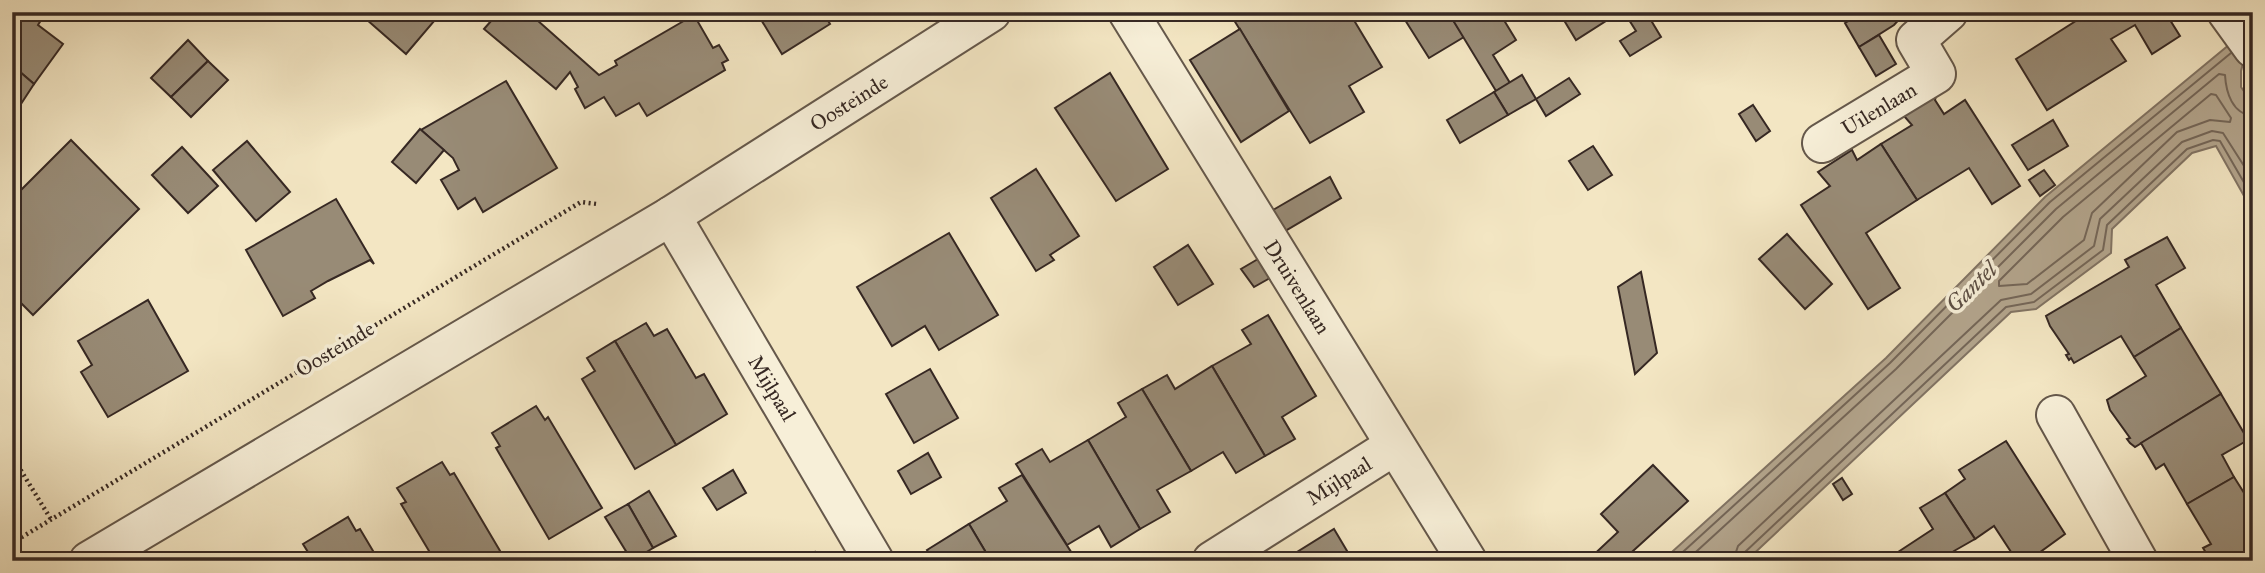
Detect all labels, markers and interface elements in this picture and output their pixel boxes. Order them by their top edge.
street label: Oosteinde [805,69,893,137]
street label: Uilenlaan [1837,77,1921,141]
street label: Druivenlaan [1258,235,1336,339]
water label: Gantel [1939,255,2004,318]
street label: Oosteinde [291,315,379,383]
street label: Mijlpaal [742,350,802,426]
street label: Mijlpaal [1302,451,1377,511]

